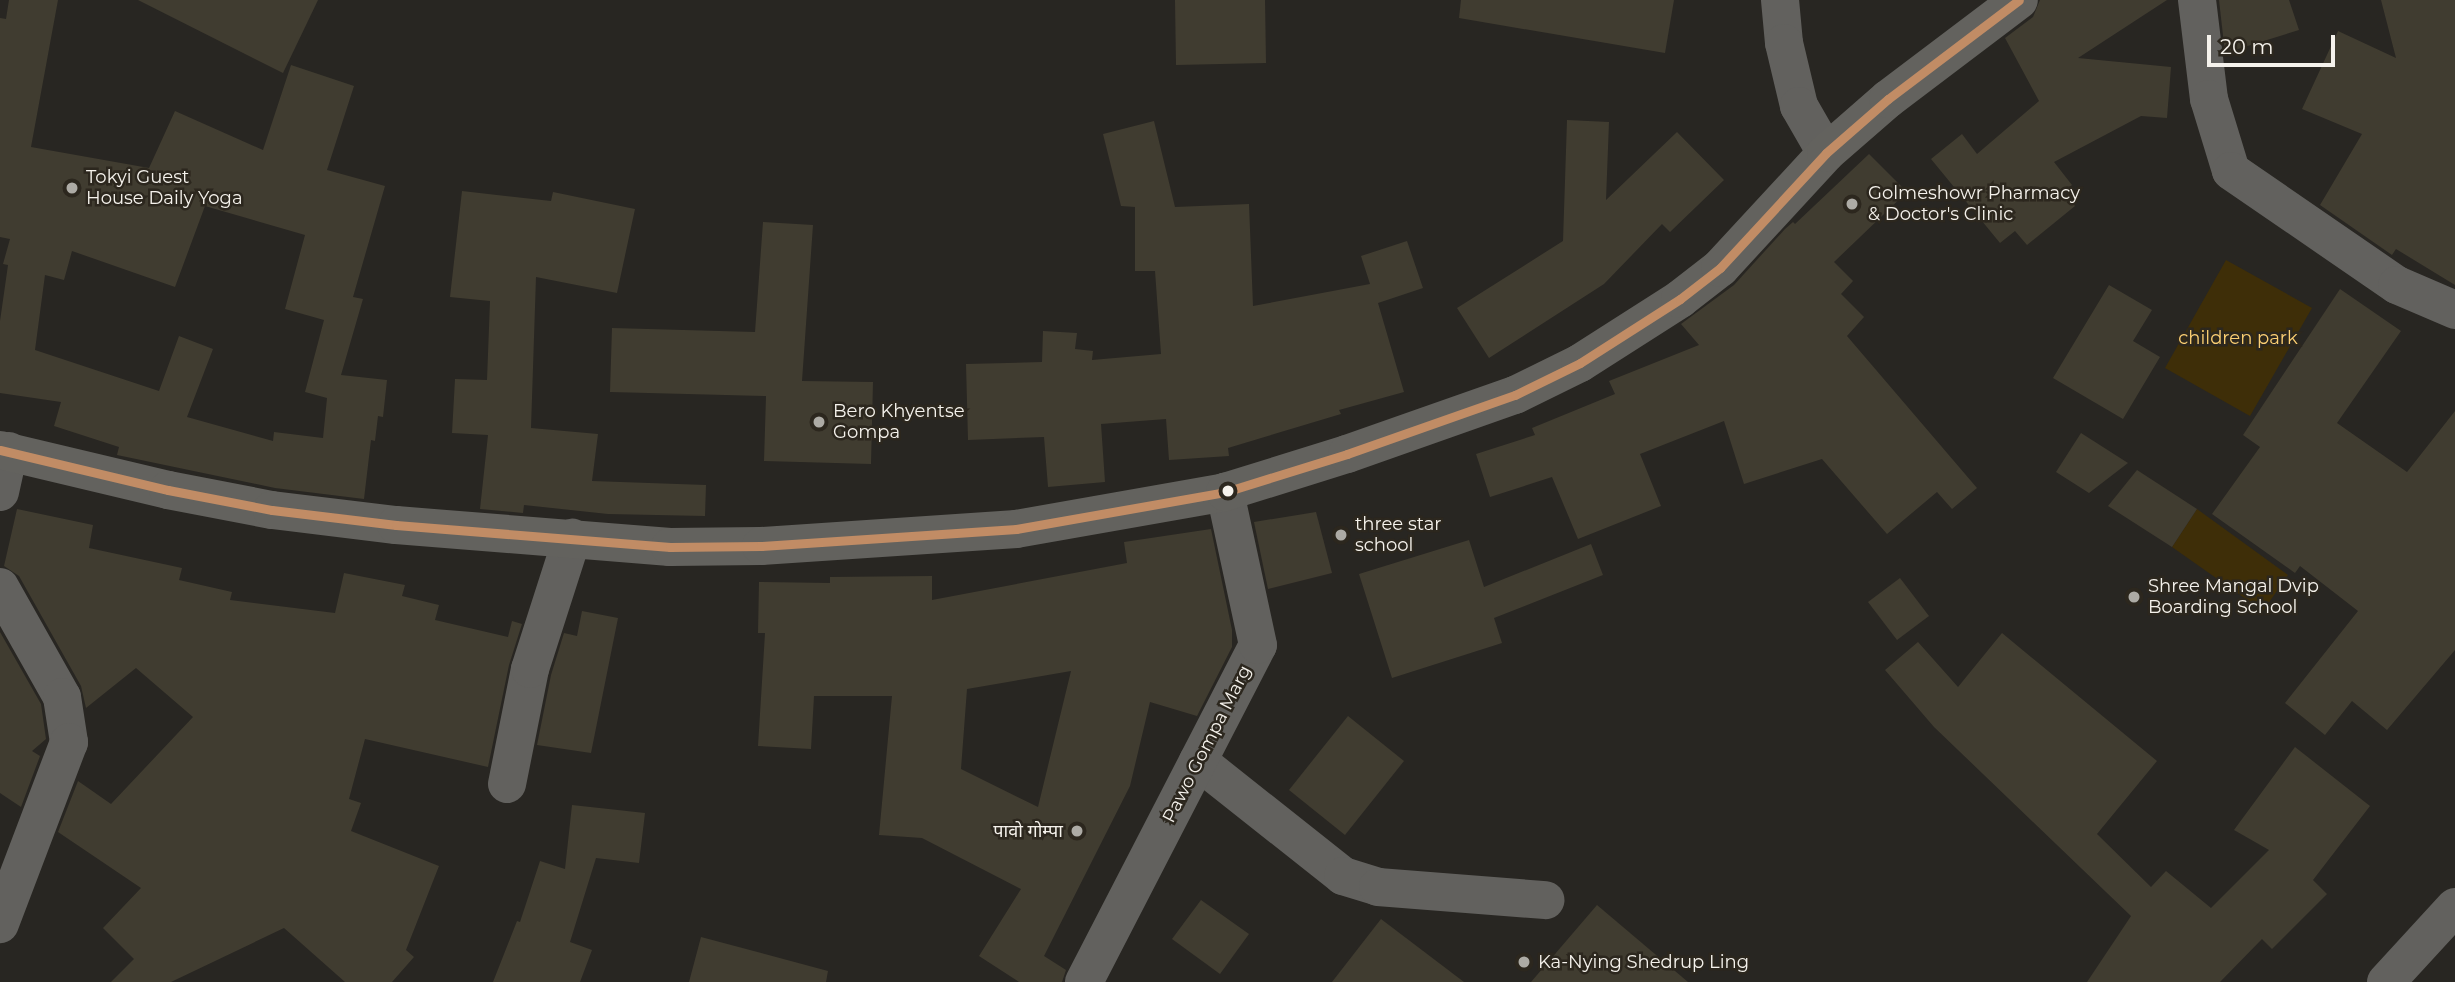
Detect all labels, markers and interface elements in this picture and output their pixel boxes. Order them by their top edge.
scale bar [2210,21,2338,65]
text: 20 m [2220,34,2274,59]
place label: Tokyi Guest House Daily Yoga [86,167,243,210]
marker: Tokyi Guest House Daily Yoga [64,180,80,196]
place label: Golmeshowr Pharmacy & Doctor's Clinic [1868,183,2080,226]
marker: Golmeshowr Pharmacy & Doctor's Clinic [1842,194,1862,214]
park label: children park [2178,327,2298,349]
place label: Bero Khyentse Gompa [833,401,965,444]
marker: Bero Khyentse Gompa [811,414,827,430]
unlabelled marker [1221,484,1235,498]
place label: three star school [1355,514,1441,556]
marker: three star school [1333,527,1349,543]
place label: Shree Mangal Dvip Boarding School [2148,576,2319,618]
marker: Shree Mangal Dvip Boarding School [2126,589,2142,605]
street label: Pawo Gompa Marg [1158,662,1256,826]
place label: पावो गोम्पा [993,820,1063,842]
marker: पावो गोम्पा [1069,823,1085,839]
place label: Ka-Nying Shedrup Ling [1538,951,1749,973]
marker: Ka-Nying Shedrup Ling [1516,954,1532,970]

